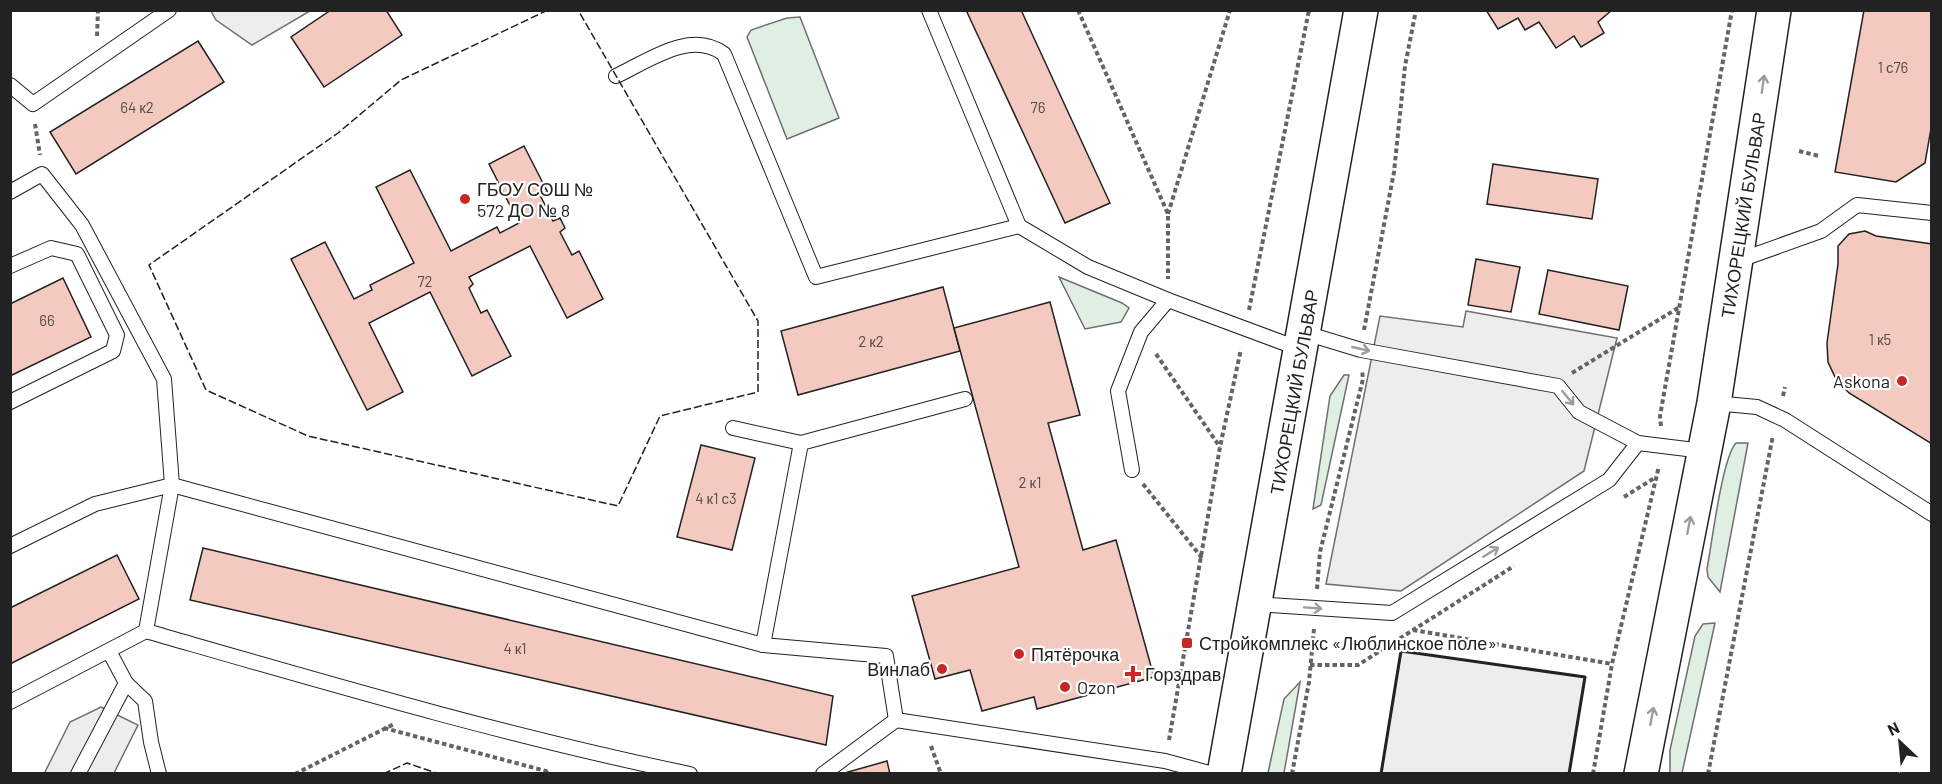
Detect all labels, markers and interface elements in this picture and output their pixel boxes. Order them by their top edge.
house number: 1 с76 [1878,58,1908,76]
one-way arrow [1757,75,1768,94]
house number: 64 к2 [120,98,154,116]
house number: 76 [1031,98,1045,116]
street label: ТИХОРЕЦКИЙ БУЛЬВАР [1716,111,1770,319]
place label: ГБОУ СОШ № 572 ДО № 8 [477,178,593,221]
marker: ГБОУ СОШ № 572 ДО № 8 [458,192,472,206]
house number: 72 [417,272,433,290]
street label: ТИХОРЕЦКИЙ БУЛЬВАР [1265,288,1323,496]
house number: 66 [39,311,55,329]
house number: 1 к5 [1869,330,1891,348]
house number: 2 к2 [858,332,884,350]
one-way arrow [1351,344,1370,356]
place label: Askona [1833,370,1890,392]
marker: Askona [1895,374,1909,388]
one-way arrow [1561,390,1574,406]
house number: 2 к1 [1019,473,1041,491]
house number: 4 к1 с3 [695,489,737,507]
one-way arrow [1684,515,1695,535]
one-way arrow [1482,546,1499,558]
one-way arrow [1303,603,1323,614]
place label: Стройкомплекс «Люблинское поле» [1199,632,1497,654]
marker: Стройкомплекс «Люблинское поле» [1180,636,1194,650]
house number: 4 к1 [503,639,527,657]
place label: Пятёрочка [1031,643,1120,665]
marker: Пятёрочка [1012,647,1026,661]
place label: Винлаб [867,658,930,680]
marker: Винлаб [935,662,949,676]
place label: Горздрав [1145,663,1221,685]
marker: Горздрав [1126,667,1140,681]
place label: Ozon [1077,676,1116,698]
marker: Ozon [1058,680,1072,694]
one-way arrow [1647,707,1658,726]
north arrow [1870,712,1930,772]
text: N [1884,717,1902,739]

